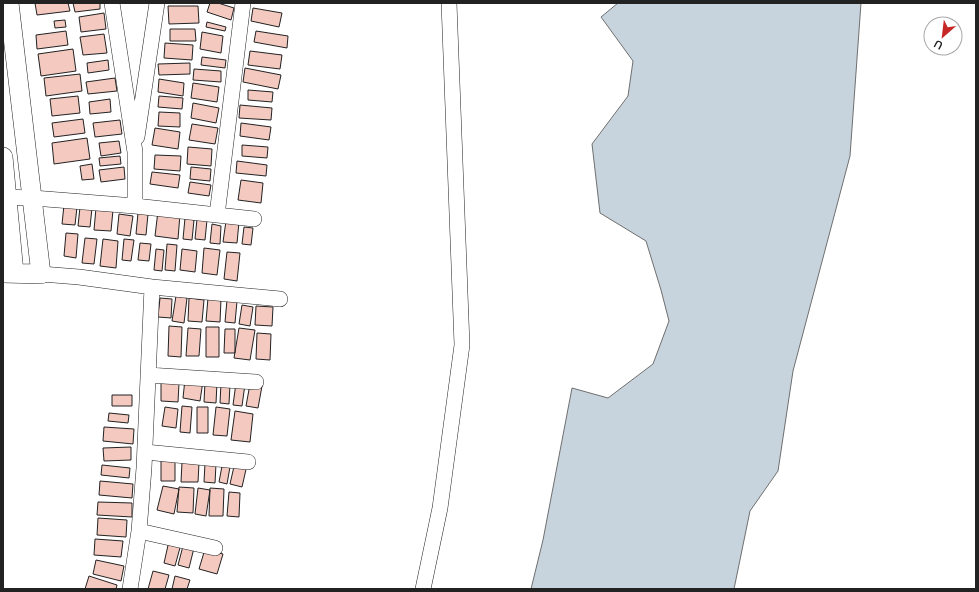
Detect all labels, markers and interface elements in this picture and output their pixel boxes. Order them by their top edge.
north arrow [923,16,963,56]
text: U [931,37,945,53]

